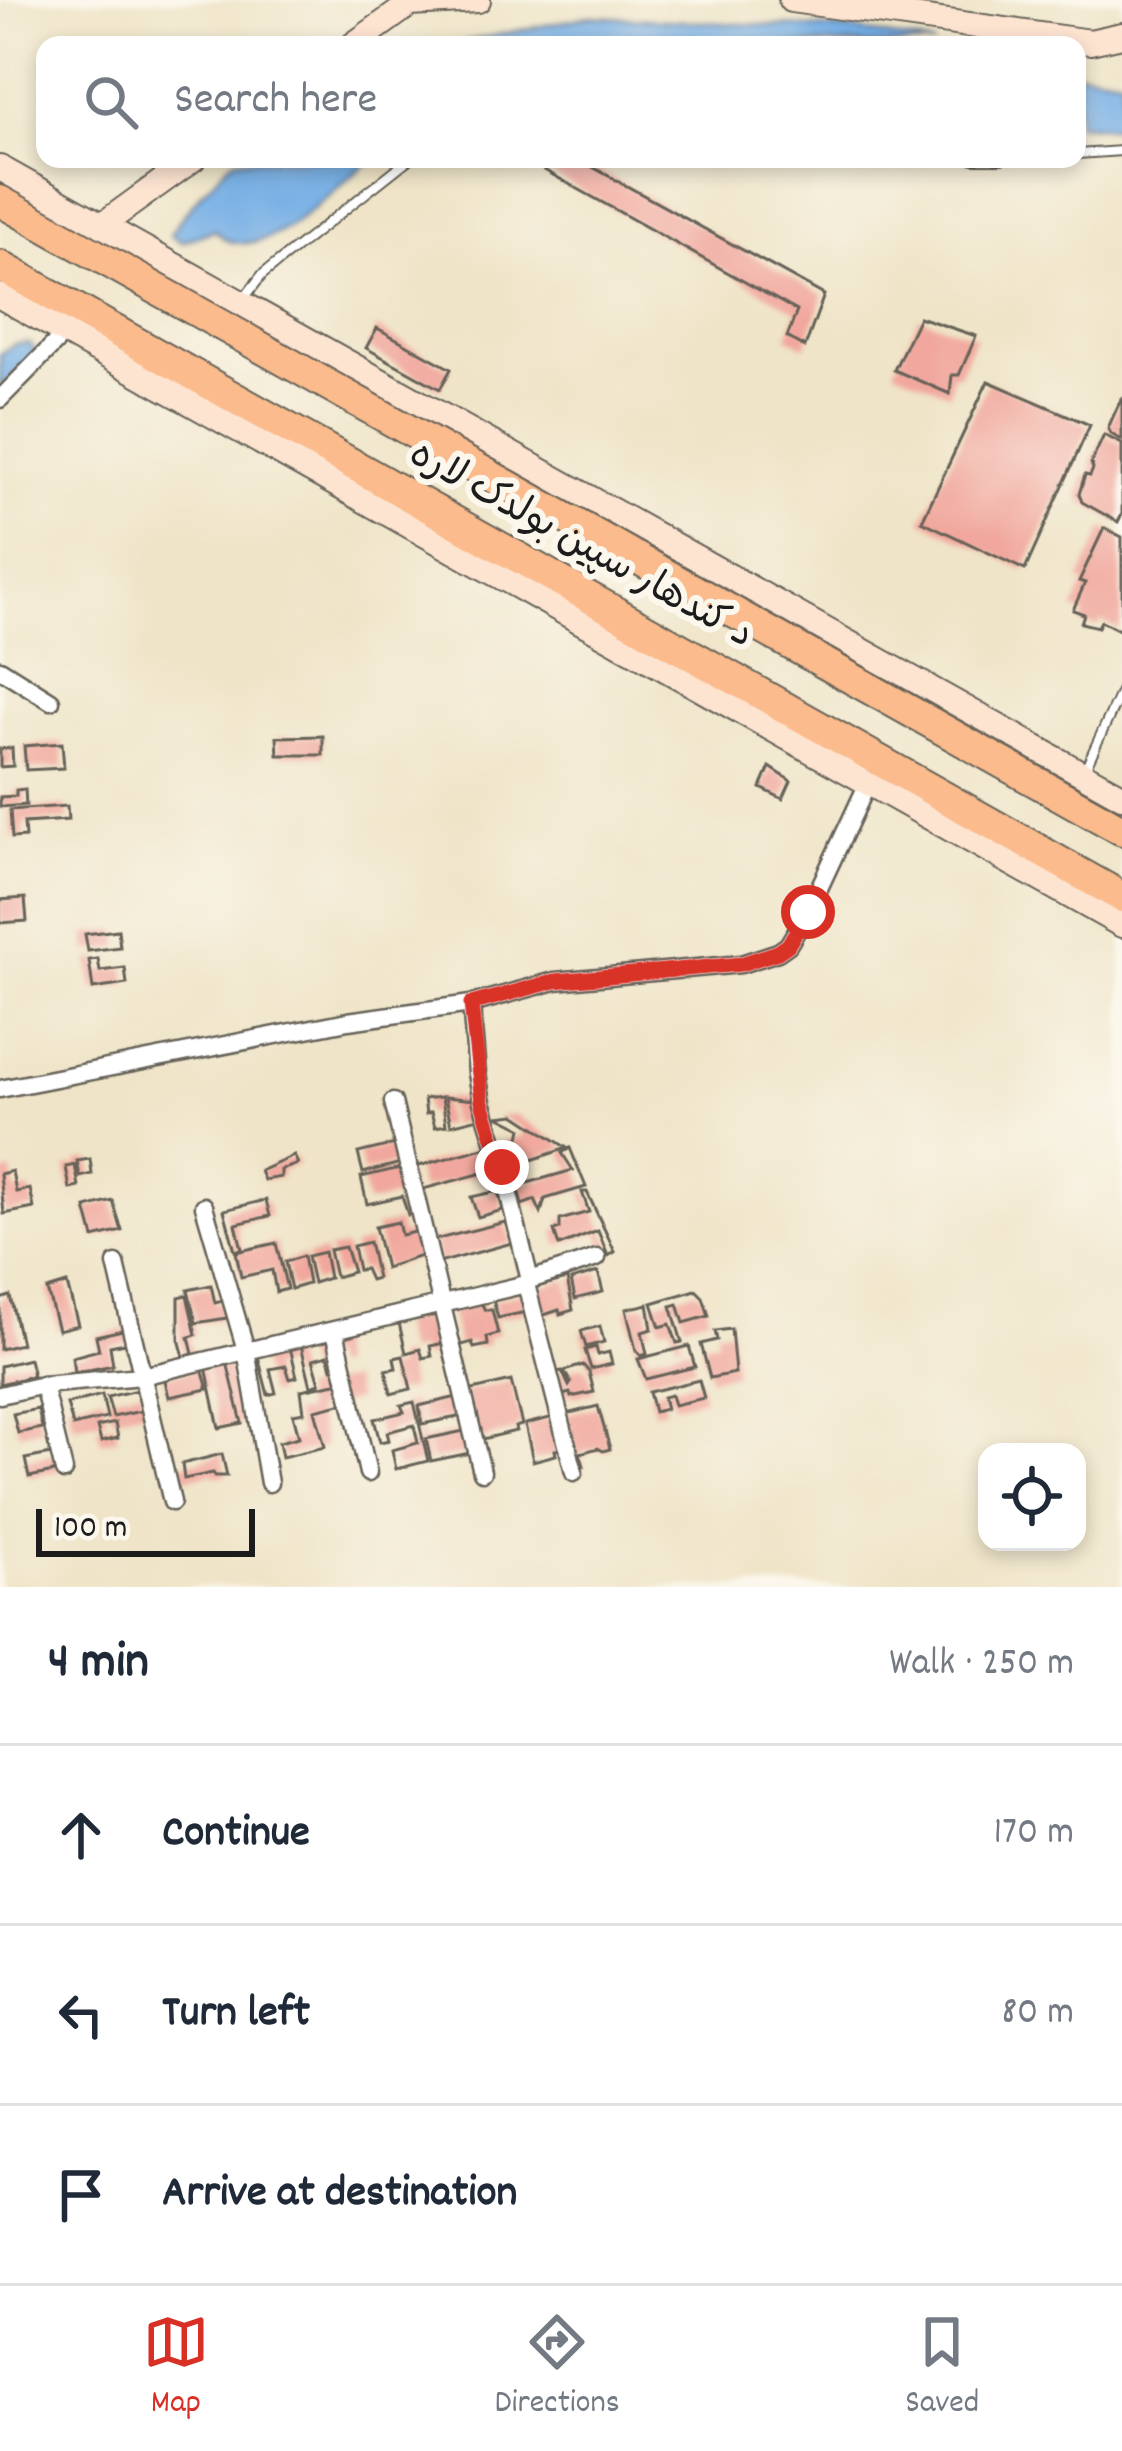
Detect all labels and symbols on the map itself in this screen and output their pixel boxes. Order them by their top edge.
street label: د کندهار سپین بولدک لاره [398,429,762,665]
route start [781,885,835,939]
route end [475,1140,529,1194]
scale bar [36,1503,255,1556]

